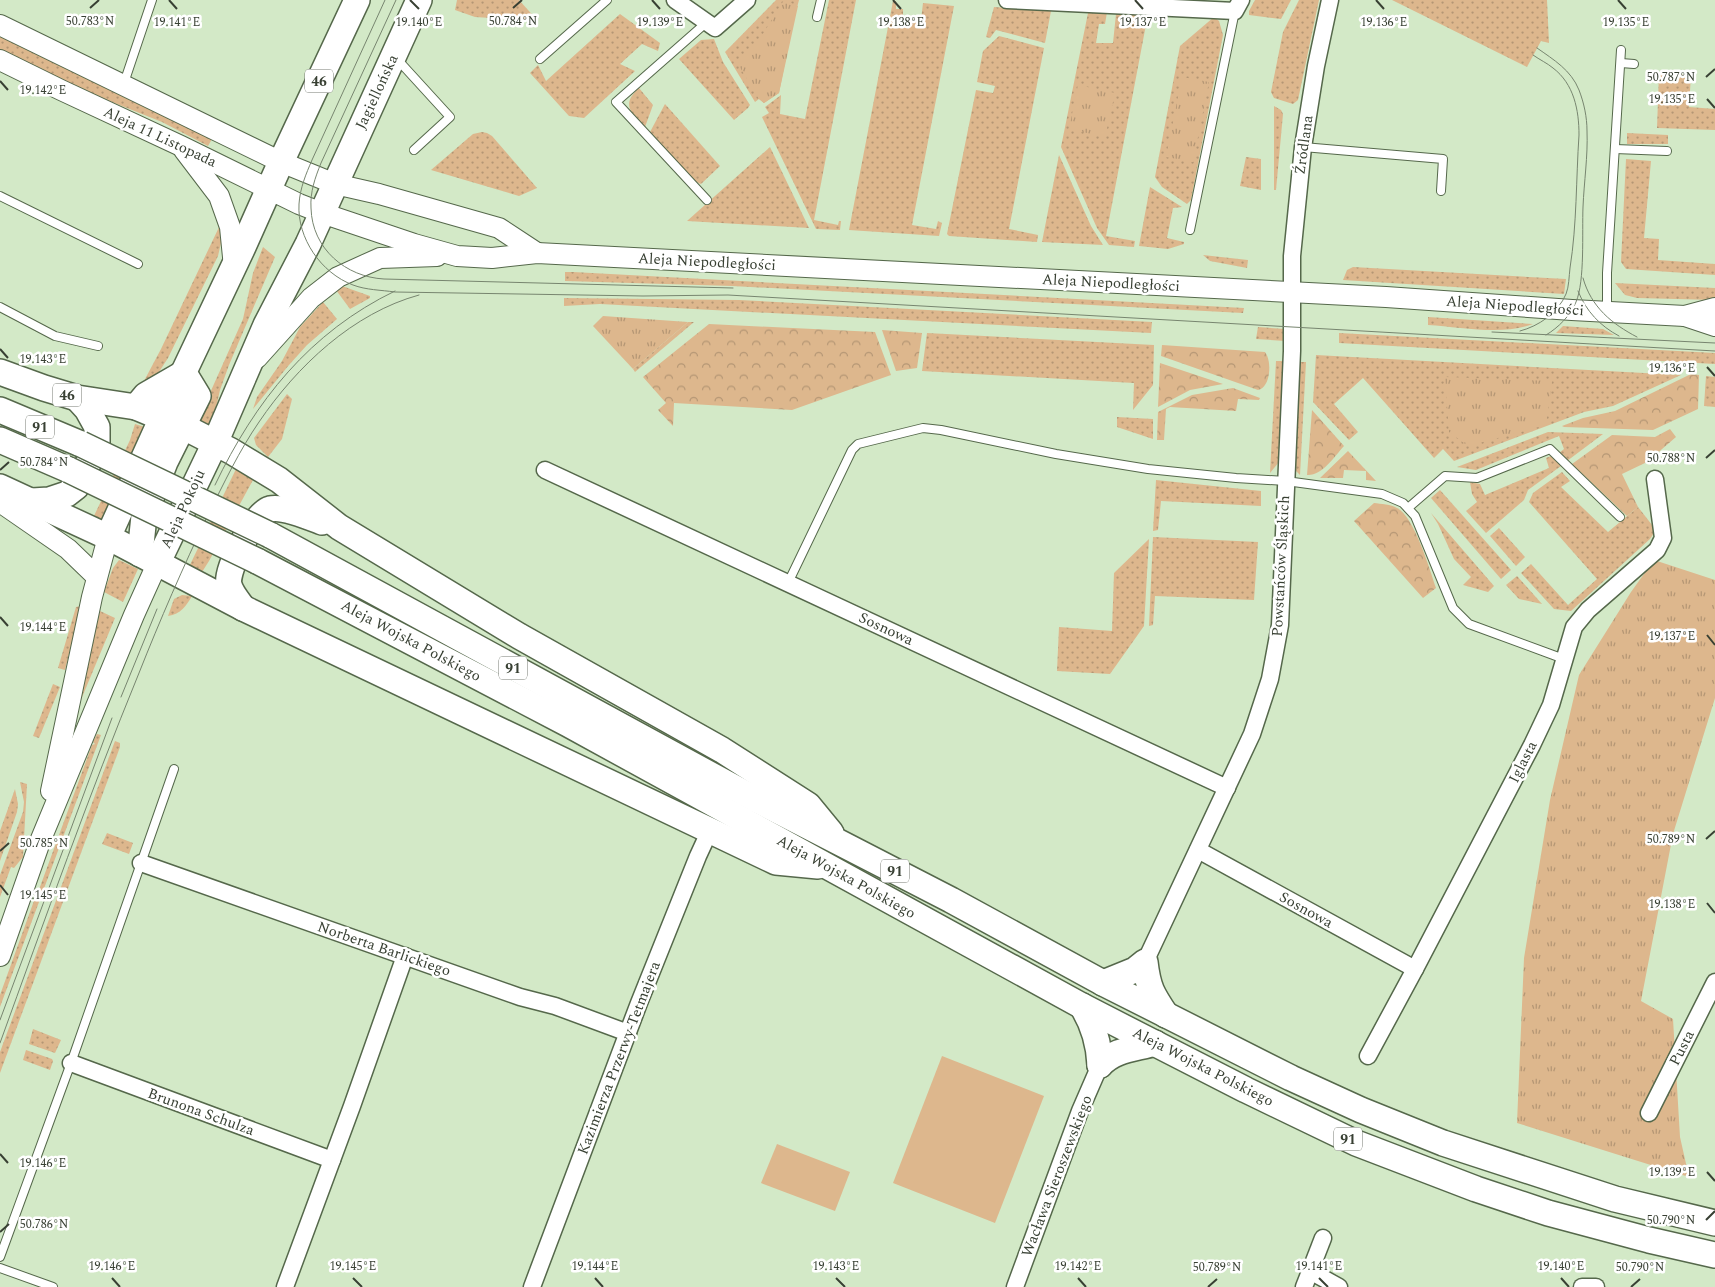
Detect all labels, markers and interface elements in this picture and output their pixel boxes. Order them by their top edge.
text: 50.783°N [66,12,114,31]
text: 50.784°N [489,12,537,31]
text: 19.141°E [154,13,200,32]
text: 19.140°E [396,13,442,32]
text: 19.139°E [637,13,683,32]
text: 19.138°E [878,13,924,32]
text: 19.137°E [1120,13,1166,32]
text: 19.136°E [1361,13,1407,32]
text: 19.135°E [1603,13,1649,32]
street label: Jagiellońska [350,50,405,133]
text: 50.787°N [1647,68,1695,87]
road number: 46 [305,70,333,92]
text: 19.142°E [20,81,66,100]
text: 19.135°E [1649,90,1695,109]
street label: Aleja 11 Listopada [99,101,221,174]
street label: Źródlana [1288,113,1320,176]
street label: Aleja Niepodległości [637,247,777,277]
street label: Aleja Niepodległości [1041,268,1181,298]
street label: Aleja Niepodległości [1445,290,1585,322]
text: 19.143°E [20,350,66,369]
text: 19.136°E [1649,359,1695,378]
road number: 46 [53,384,81,406]
road number: 91 [26,416,54,438]
text: 50.788°N [1647,449,1695,468]
text: 50.784°N [20,453,68,472]
street label: Aleja Pokoju [155,466,211,552]
street label: Powstańców Śląskich [1266,494,1296,637]
street label: Aleja Wojska Polskiego [337,594,485,688]
street label: Sosnowa [855,606,918,652]
text: 19.144°E [20,618,66,637]
text: 19.137°E [1649,627,1695,646]
road number: 91 [499,656,527,680]
street label: Iglasta [1503,736,1544,787]
street label: Aleja Wojska Polskiego [772,829,920,925]
text: 50.789°N [1647,830,1695,849]
text: 50.785°N [20,834,68,853]
road number: 91 [881,859,909,882]
text: 19.145°E [20,886,66,905]
street label: Sosnowa [1275,886,1338,935]
text: 19.138°E [1649,895,1695,914]
street label: Norberta Barlickiego [314,915,454,983]
street label: Kazimierza Przerwy-Tetmajera [571,957,667,1158]
street label: Aleja Wojska Polskiego [1128,1021,1278,1113]
street label: Pusta [1663,1026,1701,1070]
street label: Brunona Schulza [144,1082,258,1142]
street label: Wacława Sieroszewskiego [1016,1092,1098,1260]
road number: 91 [1334,1128,1362,1150]
text: 19.146°E [20,1154,66,1173]
text: 19.139°E [1649,1163,1695,1182]
text: 50.790°N [1647,1211,1695,1230]
text: 50.786°N [20,1215,68,1234]
text: 19.146°E [89,1257,135,1276]
text: 19.145°E [330,1257,376,1276]
text: 19.144°E [572,1257,618,1276]
text: 19.143°E [813,1257,859,1276]
text: 19.142°E [1055,1257,1101,1276]
text: 19.141°E [1296,1257,1342,1276]
text: 19.140°E [1538,1257,1584,1276]
text: 50.789°N [1193,1258,1241,1277]
text: 50.790°N [1616,1258,1664,1277]

